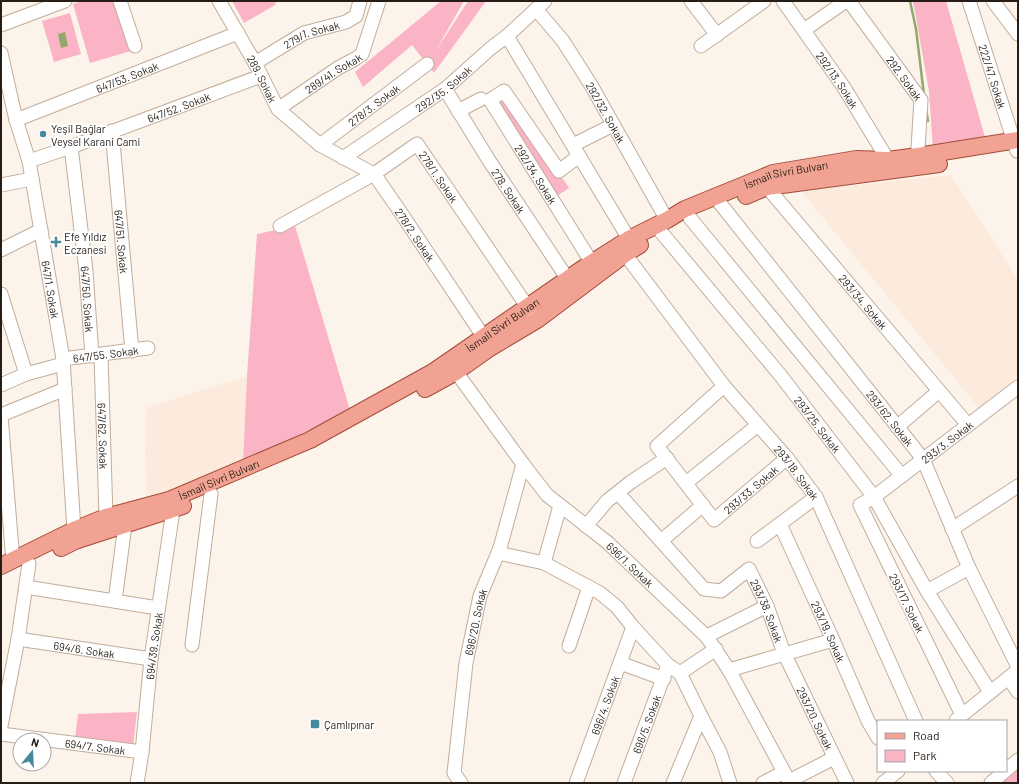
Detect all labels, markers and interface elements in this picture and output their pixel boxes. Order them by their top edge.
street label: 279/1. Sokak [281,17,341,51]
street label: 222/47. Sokak [977,42,1010,111]
street label: 292/13. Sokak [814,49,862,111]
street label: 289/41. Sokak [302,50,365,95]
street label: 289. Sokak [245,52,280,105]
street label: 292. Sokak [884,53,926,103]
street label: 647/53. Sokak [94,58,160,95]
street label: 292/35. Sokak [412,62,474,114]
street label: 292/32. Sokak [584,79,629,145]
street label: 278/3. Sokak [345,81,402,128]
street label: 647/52. Sokak [145,89,212,125]
place label: Yeşil Bağlar Veysel Karani Cami [51,122,140,148]
marker: Yeşil Bağlar Veysel Karani Cami [38,129,48,139]
street label: 292/34. Sokak [513,142,560,207]
street label: 278/1. Sokak [417,148,461,205]
street label: İsmail Sivri Bulvarı [742,157,829,191]
street label: 278. Sokak [489,166,529,216]
street label: 278/2. Sokak [393,205,438,264]
street label: 647/51. Sokak [113,209,131,274]
place label: Efe Yıldız Eczanesi [64,230,107,256]
marker: Efe Yıldız Eczanesi [51,237,61,247]
street label: 647/1. Sokak [40,260,62,320]
street label: 647/50. Sokak [79,265,97,333]
street label: 293/34. Sokak [837,271,891,332]
street label: İsmail Sivri Bulvarı [462,294,541,354]
street label: 647/55. Sokak [72,343,140,364]
street label: 293/62. Sokak [864,387,917,449]
street label: 293/25. Sokak [792,393,844,455]
street label: 647/62. Sokak [96,403,111,470]
street label: 293/3. Sokak [918,417,975,465]
street label: 293/18. Sokak [772,442,822,502]
street label: İsmail Sivri Bulvarı [176,456,261,502]
street label: 293/33. Sokak [720,462,781,516]
street label: 696/1. Sokak [604,539,657,590]
street label: 293/17. Sokak [887,571,927,635]
street label: 293/38. Sokak [748,577,786,644]
street label: 696/20. Sokak [461,586,489,656]
street label: 293/19. Sokak [809,599,848,664]
street label: 694/39. Sokak [143,611,164,680]
street label: 694/6. Sokak [53,638,116,660]
street label: 696/4. Sokak [588,673,621,736]
street label: 293/20. Sokak [795,685,836,752]
street label: 696/5. Sokak [629,692,663,755]
marker: Çamlıpınar [309,718,321,730]
place label: Çamlıpınar [324,718,374,731]
legend [877,720,1007,772]
text: Road [913,728,940,742]
north arrow [12,732,52,772]
text: N [30,735,41,749]
street label: 694/7. Sokak [64,736,127,756]
text: Park [913,748,937,762]

